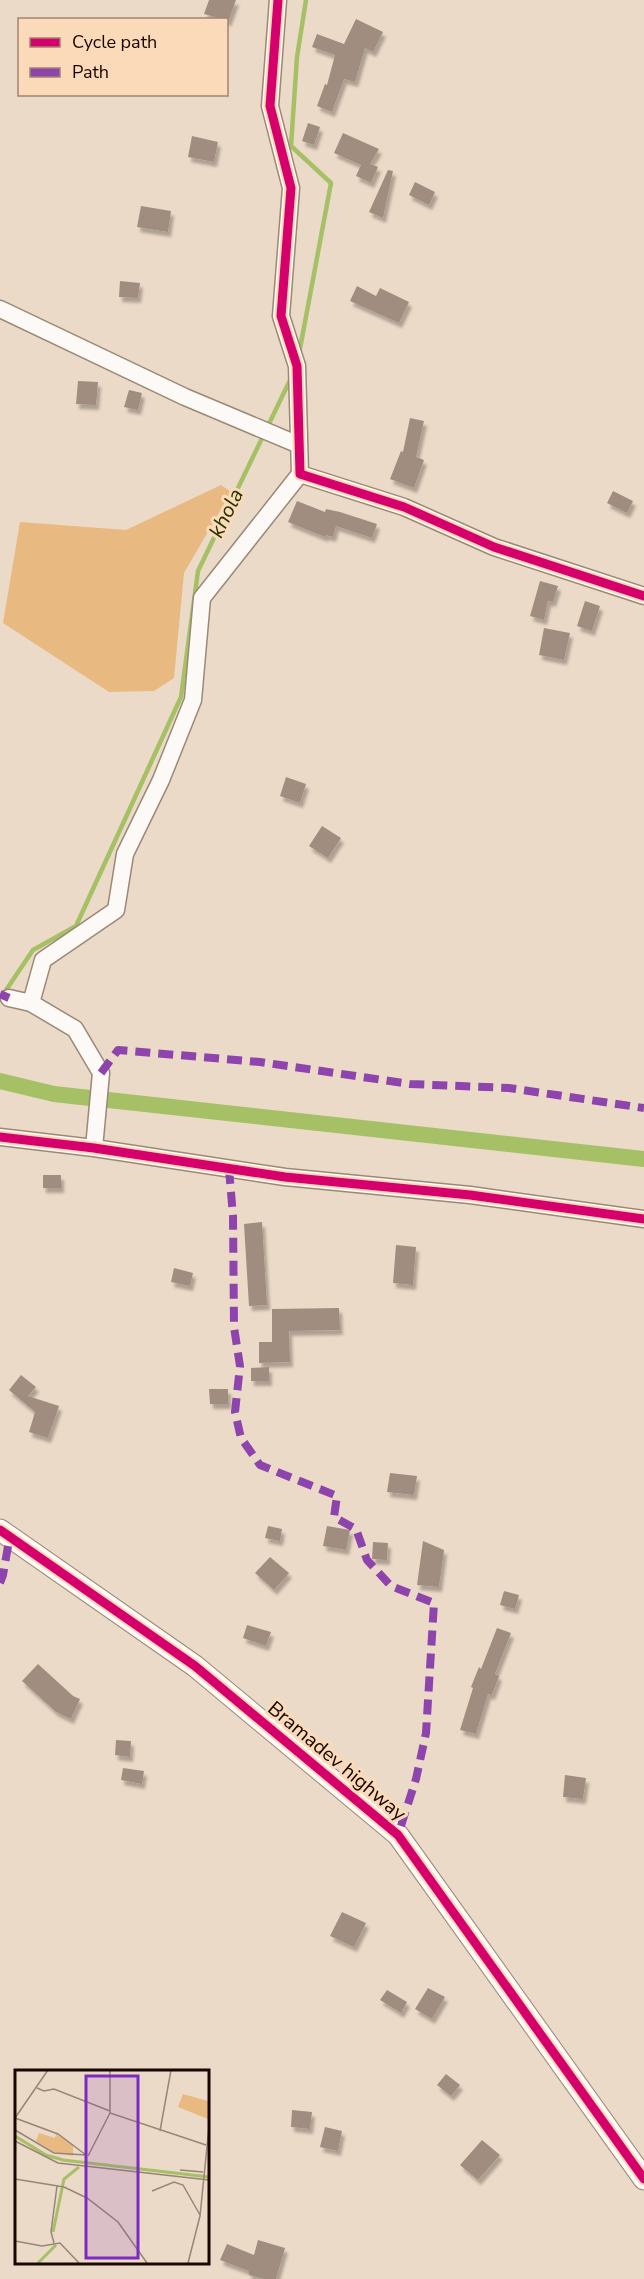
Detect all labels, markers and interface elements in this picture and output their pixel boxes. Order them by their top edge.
legend [18,18,228,96]
text: Cycle path [72,30,157,54]
text: Path [72,60,109,84]
water label: khola [202,484,250,542]
street label: Bramadev highway [262,1695,412,1827]
inset map [15,2070,208,2264]

